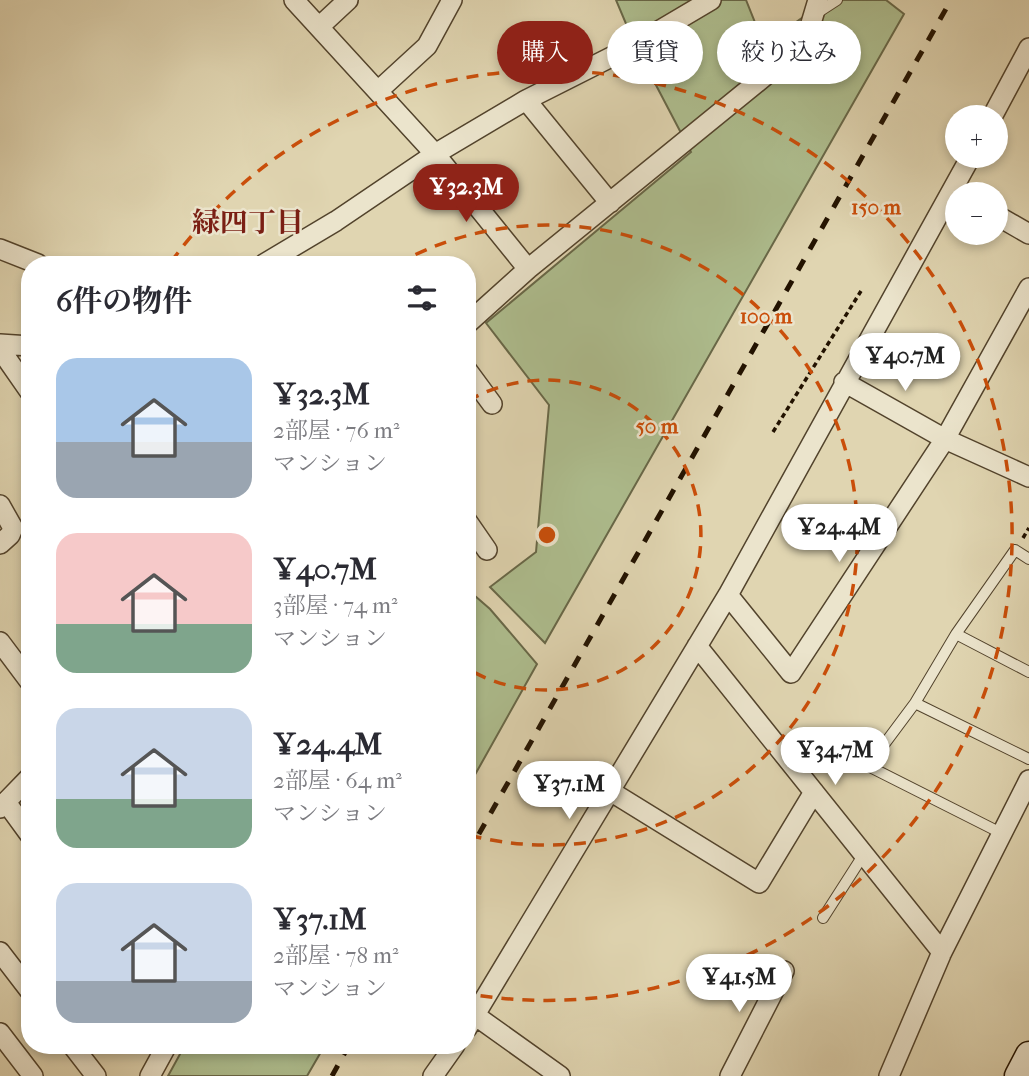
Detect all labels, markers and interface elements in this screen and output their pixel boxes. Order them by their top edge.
chip: 購入 [497,21,593,84]
chip: 賃貸 [607,21,703,84]
chip: 絞り込み [717,21,861,84]
map controls [945,105,1008,245]
button: + [945,105,1008,168]
pin: ¥32.3M [409,164,523,224]
text: ¥32.3M [429,173,503,200]
button: − [945,182,1008,245]
text: 150 m [851,195,902,219]
district label: 緑四丁目 [192,206,304,239]
icon: filters [403,279,441,317]
text: 6件の物件 [56,284,192,319]
text: 100 m [740,304,793,328]
pin: ¥40.7M [848,334,962,393]
text: ¥40.7M [865,342,945,369]
text: ¥32.3M [273,377,370,412]
icon: home [112,386,196,470]
text: 50 m [636,414,679,438]
text: 2部屋 · 76 m² [273,417,399,444]
text: マンション [273,450,387,477]
pin: ¥24.4M [782,504,896,564]
text: ¥24.4M [797,513,881,540]
centre of rings [535,523,559,547]
text: ¥40.7M [273,552,377,587]
icon: home [112,561,196,645]
text: 3部屋 · 74 m² [273,592,398,619]
text: マンション [273,625,387,652]
text: ¥24.4M [273,727,382,762]
pin: ¥34.7M [778,728,892,787]
icon: home [112,736,196,820]
text: ¥34.7M [797,736,873,763]
pin: ¥37.1M [512,762,626,821]
text: 2部屋 · 64 m² [273,767,402,794]
text: ¥37.1M [533,770,605,797]
text: マンション [273,800,387,827]
text: ¥37.1M [273,902,367,937]
icon: home [112,911,196,995]
text: 2部屋 · 78 m² [273,942,399,969]
pin: ¥41.5M [682,954,796,1014]
text: ¥41.5M [702,963,776,990]
text: マンション [273,975,387,1002]

